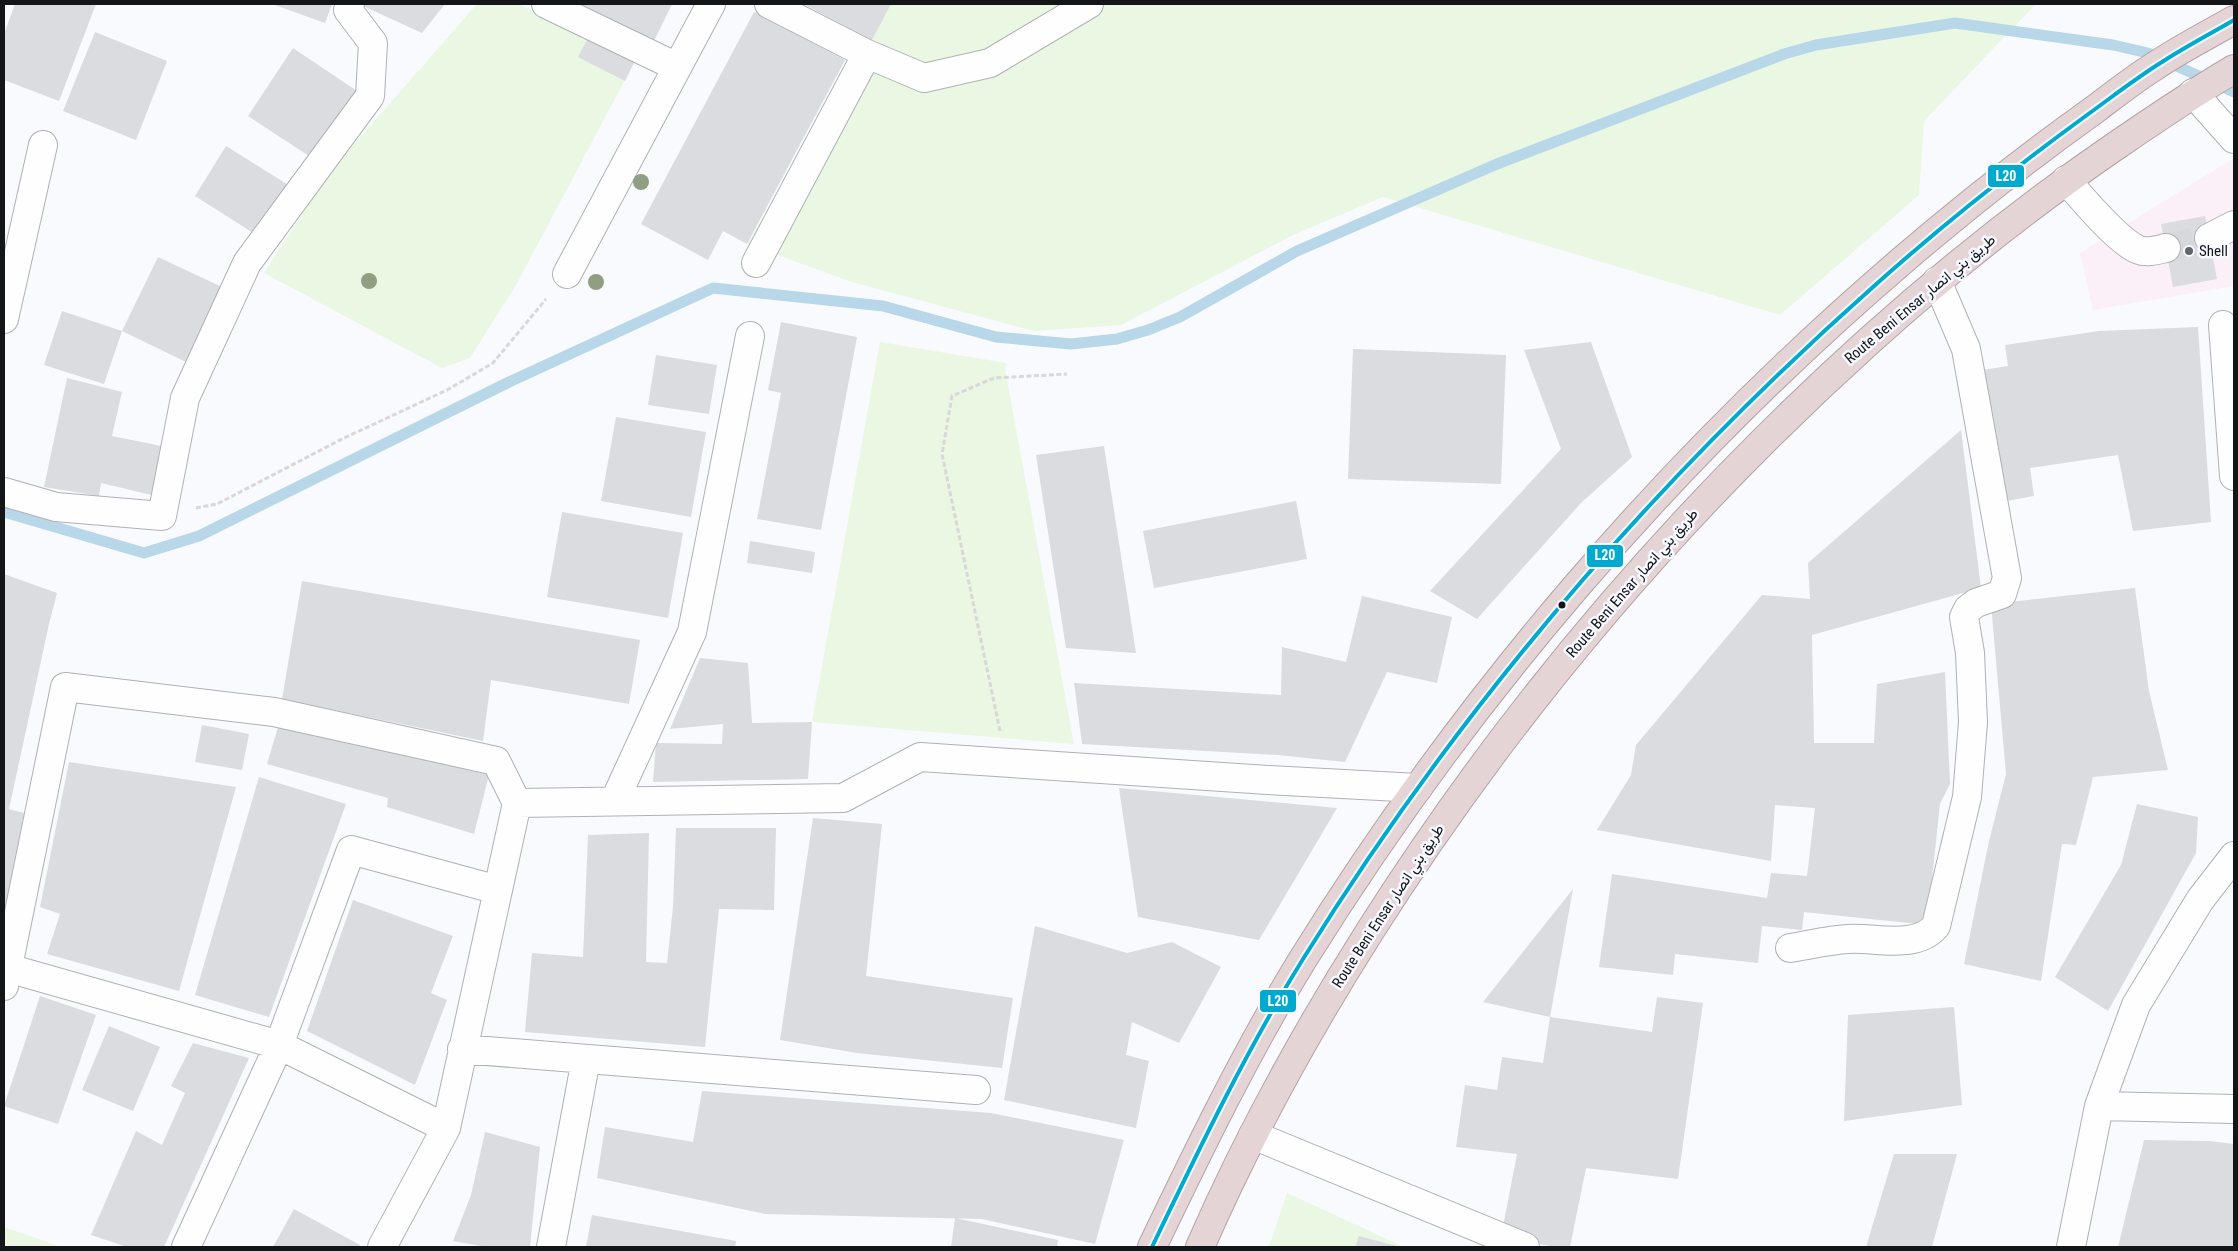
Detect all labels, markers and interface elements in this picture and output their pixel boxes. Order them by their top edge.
line badge: L20 [1987,164,2025,188]
text: L20 [1996,168,2016,184]
street label: Route Beni Ensar طريق بني انصار [1841,230,2002,370]
place label: Shell [2199,242,2228,260]
marker: Shell [2183,245,2195,257]
street label: Route Beni Ensar طريق بني انصار [1562,505,1705,664]
line badge: L20 [1586,544,1624,568]
text: L20 [1595,547,1615,563]
unlabelled marker [1557,600,1567,610]
street label: Route Beni Ensar طريق بني انصار [1328,821,1451,993]
line badge: L20 [1259,989,1297,1013]
text: L20 [1268,993,1288,1009]

